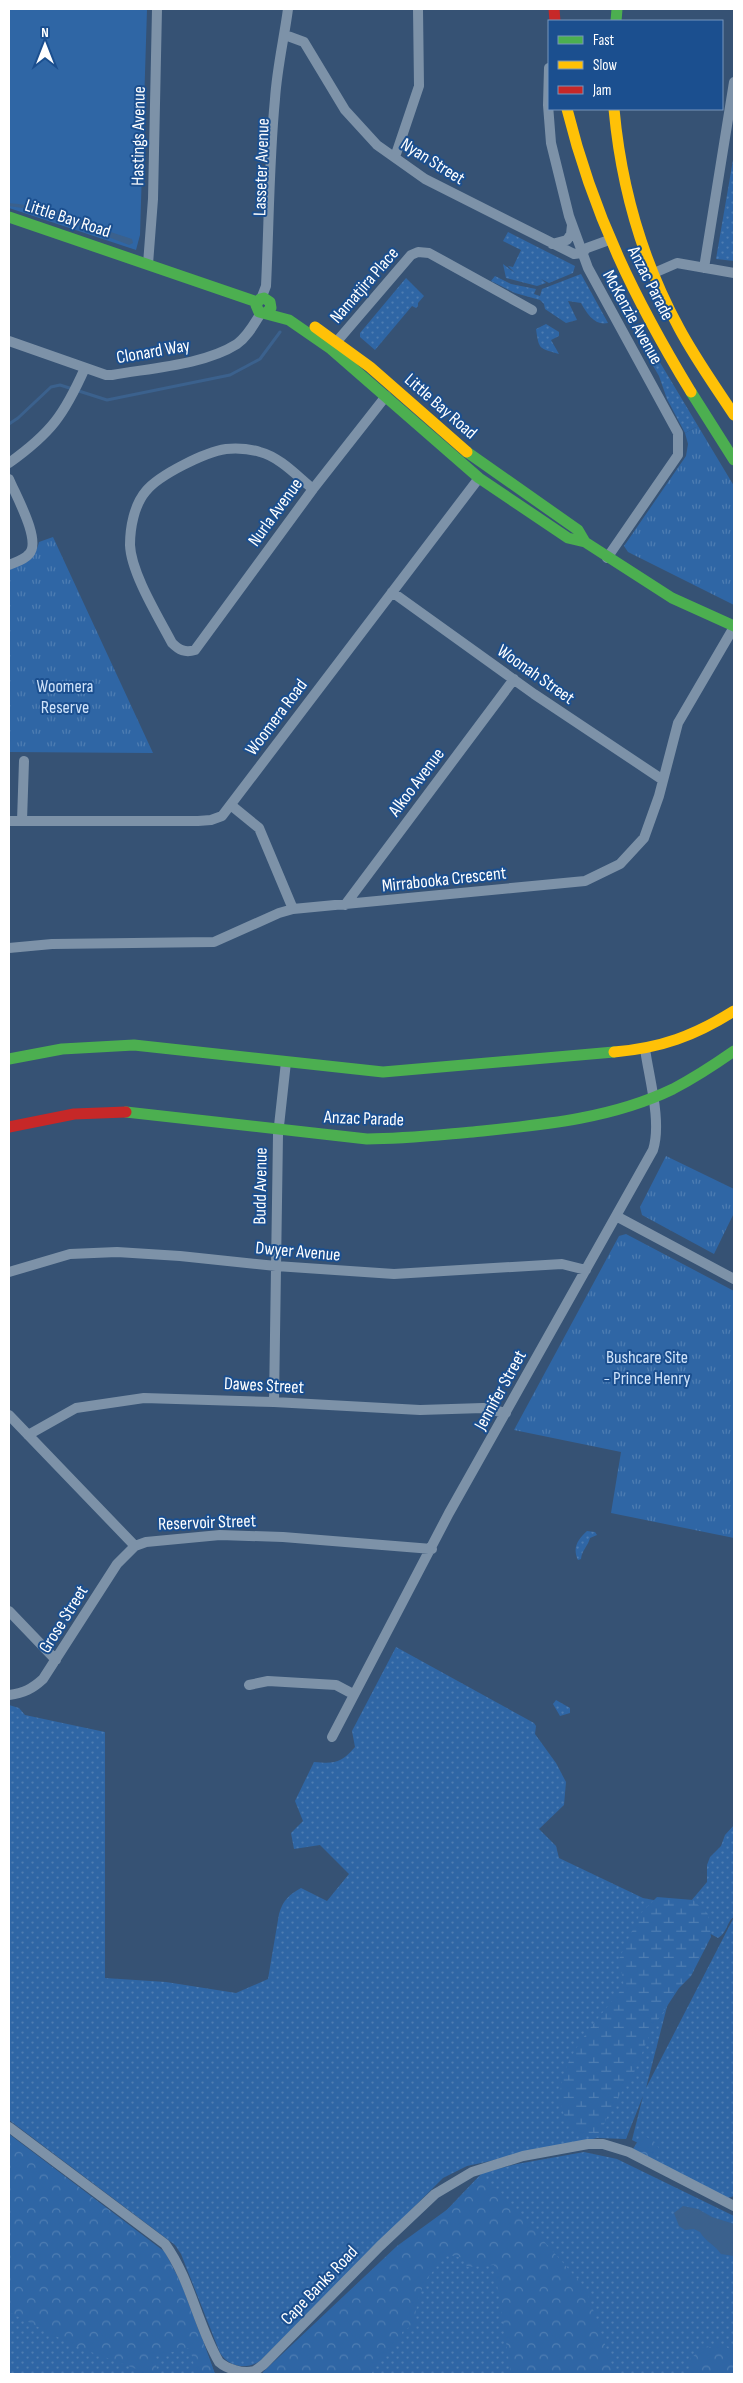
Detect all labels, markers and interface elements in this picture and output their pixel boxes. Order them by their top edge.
north arrow [20,20,70,70]
legend [548,20,723,110]
text: N [41,24,49,41]
text: Fast [593,31,615,50]
text: Slow [593,56,617,75]
text: Jam [592,81,611,100]
street label: Hastings Avenue [127,86,150,186]
street label: Lasseter Avenue [249,118,274,216]
street label: Nyan Street [397,134,469,189]
street label: Little Bay Road [22,195,113,242]
street label: Anzac Parade [623,242,678,324]
street label: Namatjira Place [326,243,403,328]
street label: McKenzie Avenue [598,266,667,368]
street label: Clonard Way [115,335,192,368]
street label: Little Bay Road [400,369,481,444]
street label: Nurla Avenue [244,474,307,550]
street label: Woonah Street [493,640,579,709]
street label: Woomera Road [241,675,312,759]
park label: Woomera Reserve [37,676,94,718]
street label: Alkoo Avenue [383,744,449,821]
street label: Mirrabooka Crescent [381,862,508,896]
street label: Anzac Parade [323,1107,404,1130]
street label: Budd Avenue [249,1147,272,1225]
street label: Dwyer Avenue [255,1237,341,1266]
street label: Jennifer Street [470,1346,531,1435]
park label: Bushcare Site - Prince Henry [604,1347,690,1389]
street label: Dawes Street [223,1373,305,1398]
street label: Reservoir Street [158,1510,257,1535]
street label: Grose Street [34,1581,93,1657]
street label: Cape Banks Road [277,2242,362,2329]

